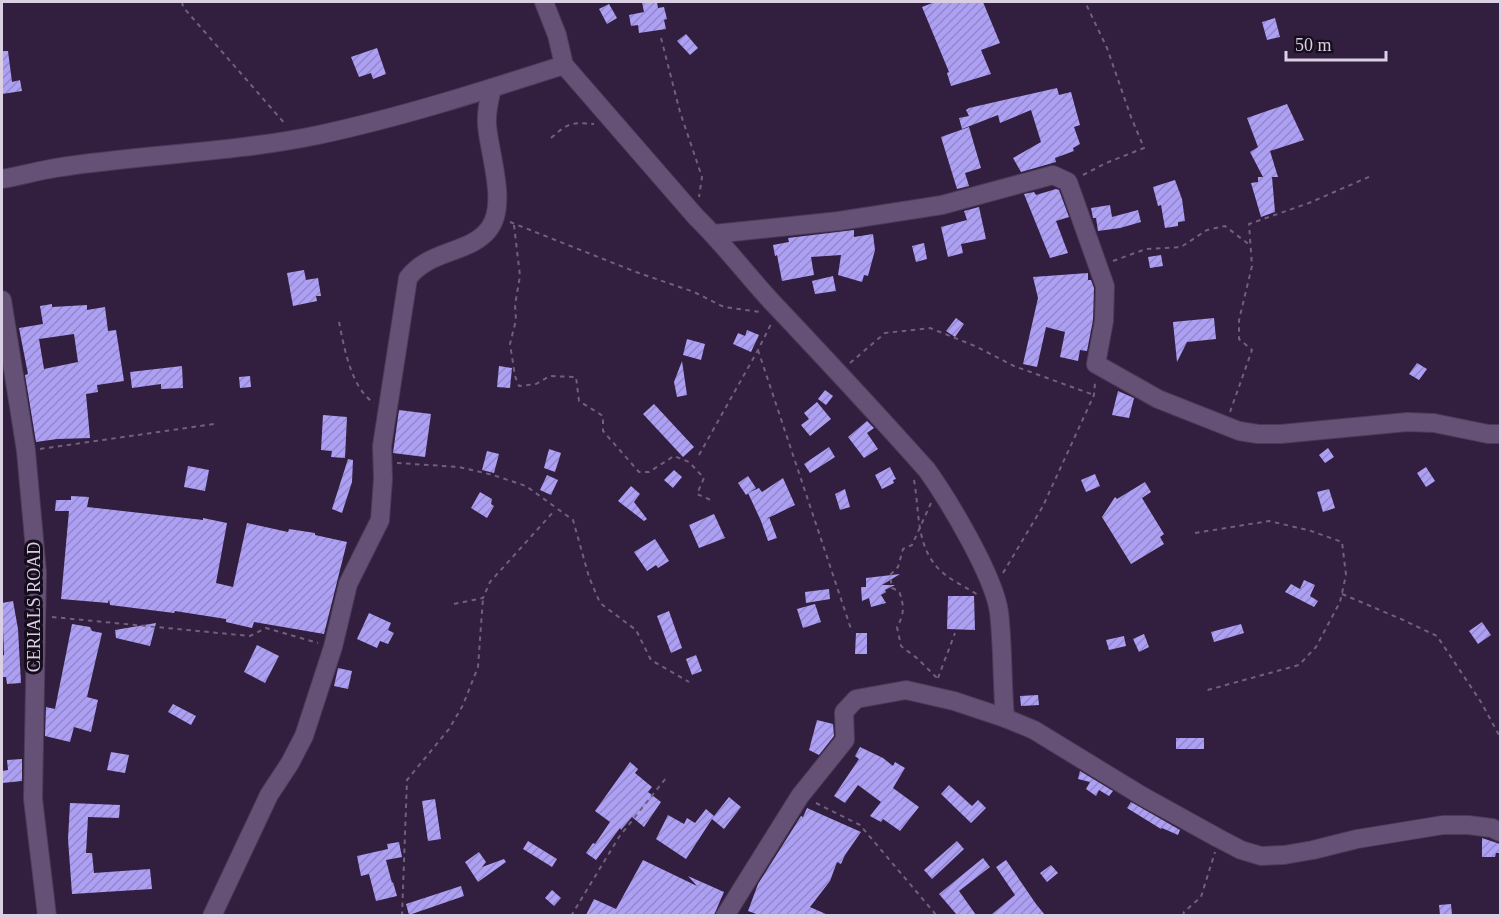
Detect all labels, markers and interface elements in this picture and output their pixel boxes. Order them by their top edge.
scale bar [1286,24,1386,62]
text: 50 m [1295,35,1332,55]
street label: CERIALS ROAD [24,542,44,672]

